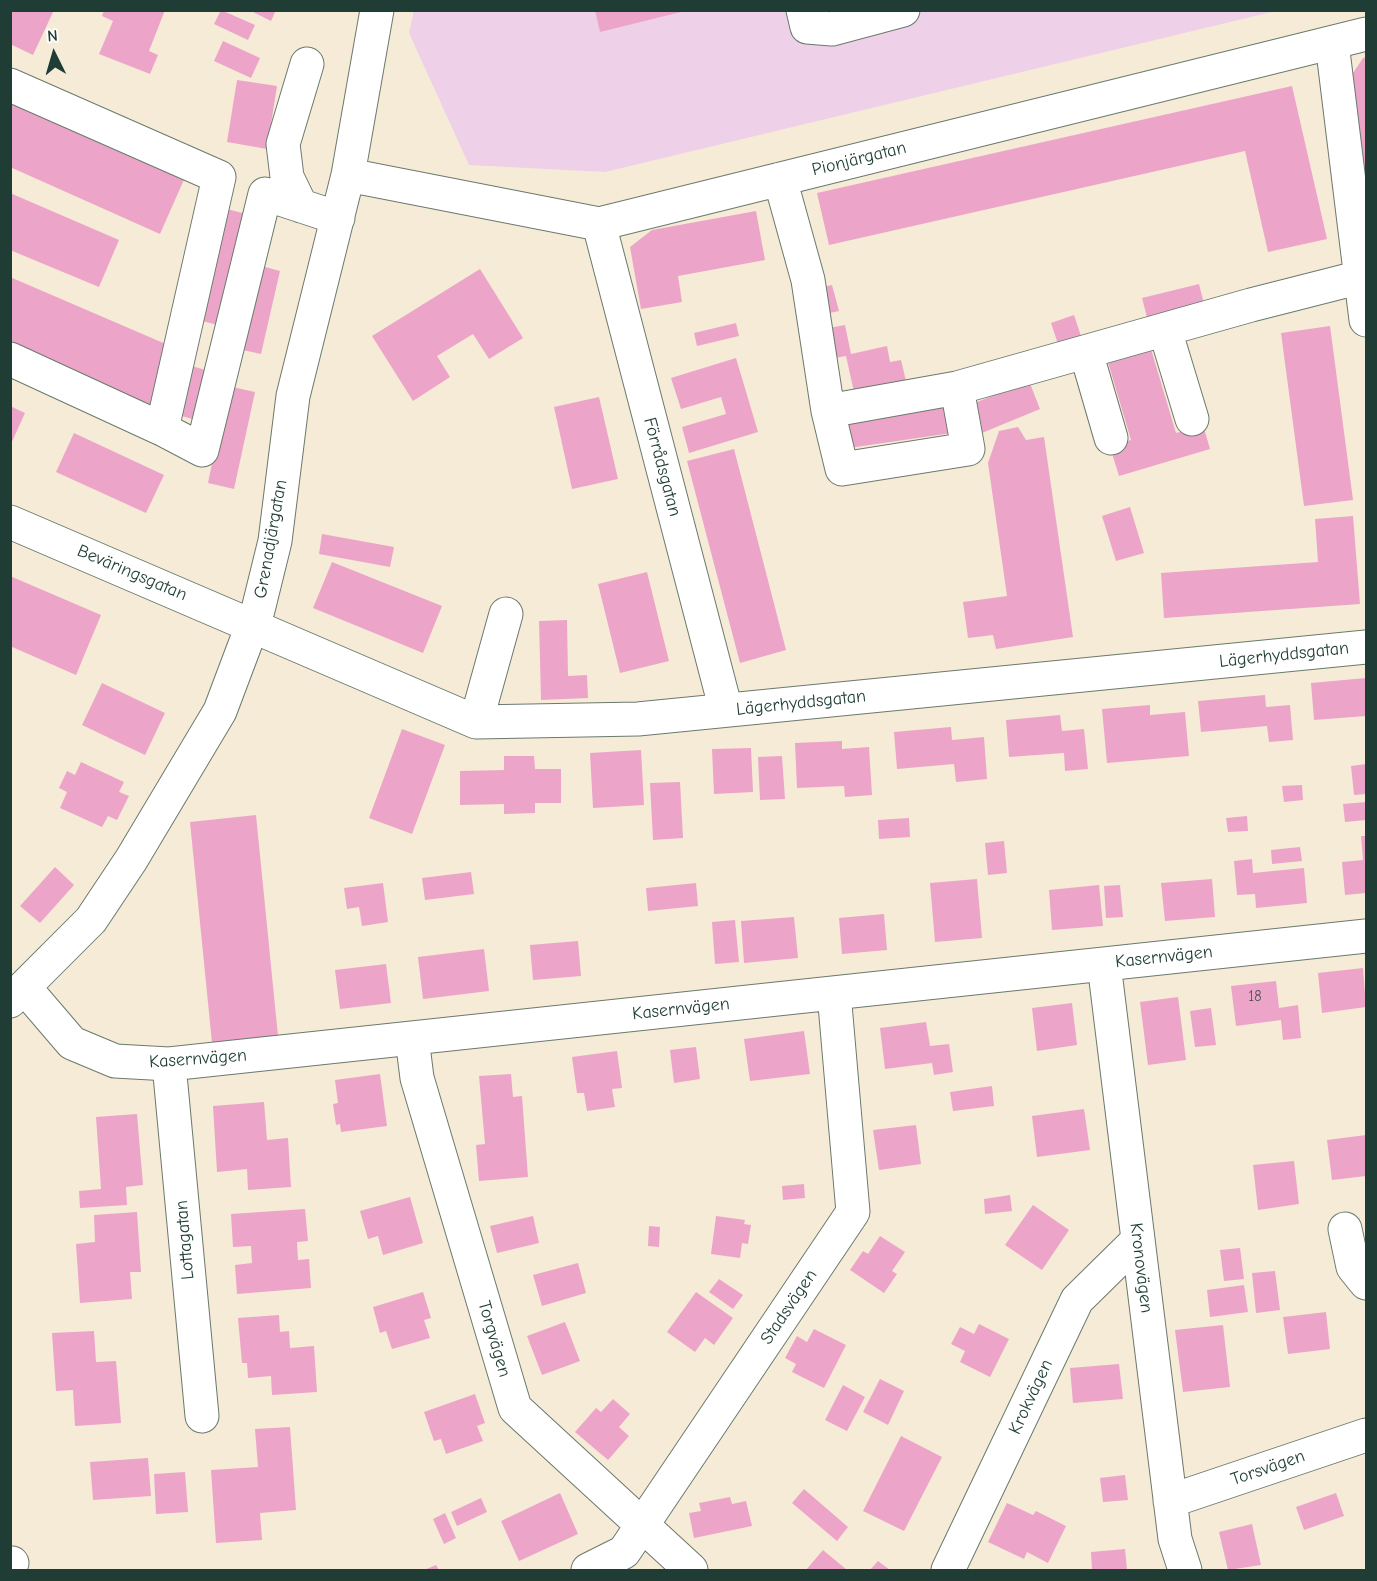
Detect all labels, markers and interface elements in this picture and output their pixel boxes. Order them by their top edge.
north arrow [24,24,84,84]
text: N [46,27,58,45]
street label: Pionjärgatan [810,137,908,181]
street label: Förrådsgatan [638,415,686,519]
street label: Grenadjärgatan [250,478,292,600]
street label: Beväringsgatan [74,540,190,606]
street label: Lägerhyddsgatan [1218,637,1350,673]
street label: Lägerhyddsgatan [735,685,867,721]
street label: Kasernvägen [1114,941,1214,973]
house number: 18 [1248,988,1262,1006]
street label: Kasernvägen [631,993,731,1025]
street label: Kasernvägen [148,1045,248,1073]
street label: Lottagatan [171,1199,199,1281]
street label: Kronovägen [1125,1222,1157,1314]
street label: Stadsvägen [756,1265,822,1349]
street label: Torgvägen [473,1298,515,1380]
street label: Krokvägen [1004,1356,1058,1438]
street label: Torsvägen [1228,1445,1308,1491]

